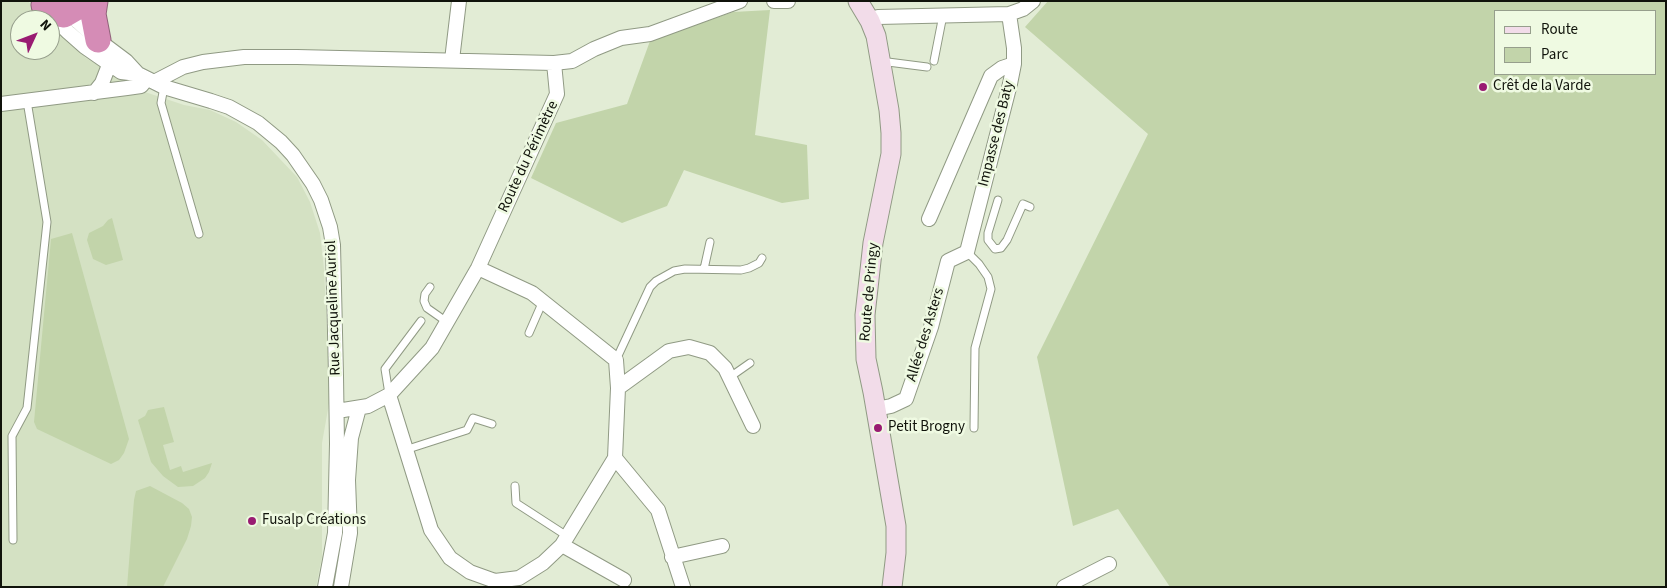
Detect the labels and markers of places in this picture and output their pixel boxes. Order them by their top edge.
place label: Crêt de la Varde [1493,78,1591,96]
marker: Crêt de la Varde [1477,81,1489,93]
place label: Petit Brogny [888,419,965,437]
marker: Petit Brogny [872,422,884,434]
place label: Fusalp Créations [262,512,366,530]
marker: Fusalp Créations [246,515,258,527]

